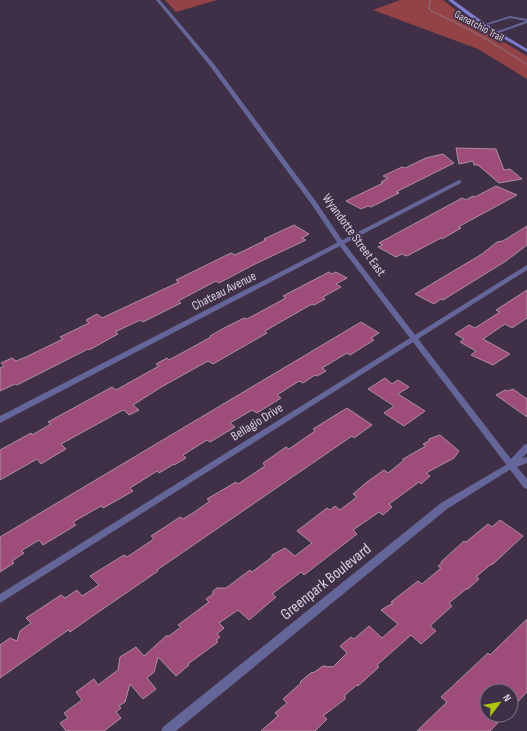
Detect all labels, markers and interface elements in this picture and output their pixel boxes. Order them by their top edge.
street label: Ganatchio Trail [452,8,506,44]
street label: Wyandotte Street East [319,191,389,279]
street label: Chateau Avenue [189,268,259,314]
street label: Bellagio Drive [228,400,286,444]
street label: Greenpark Boulevard [277,540,375,624]
north arrow [479,683,519,723]
text: N [500,692,514,704]

